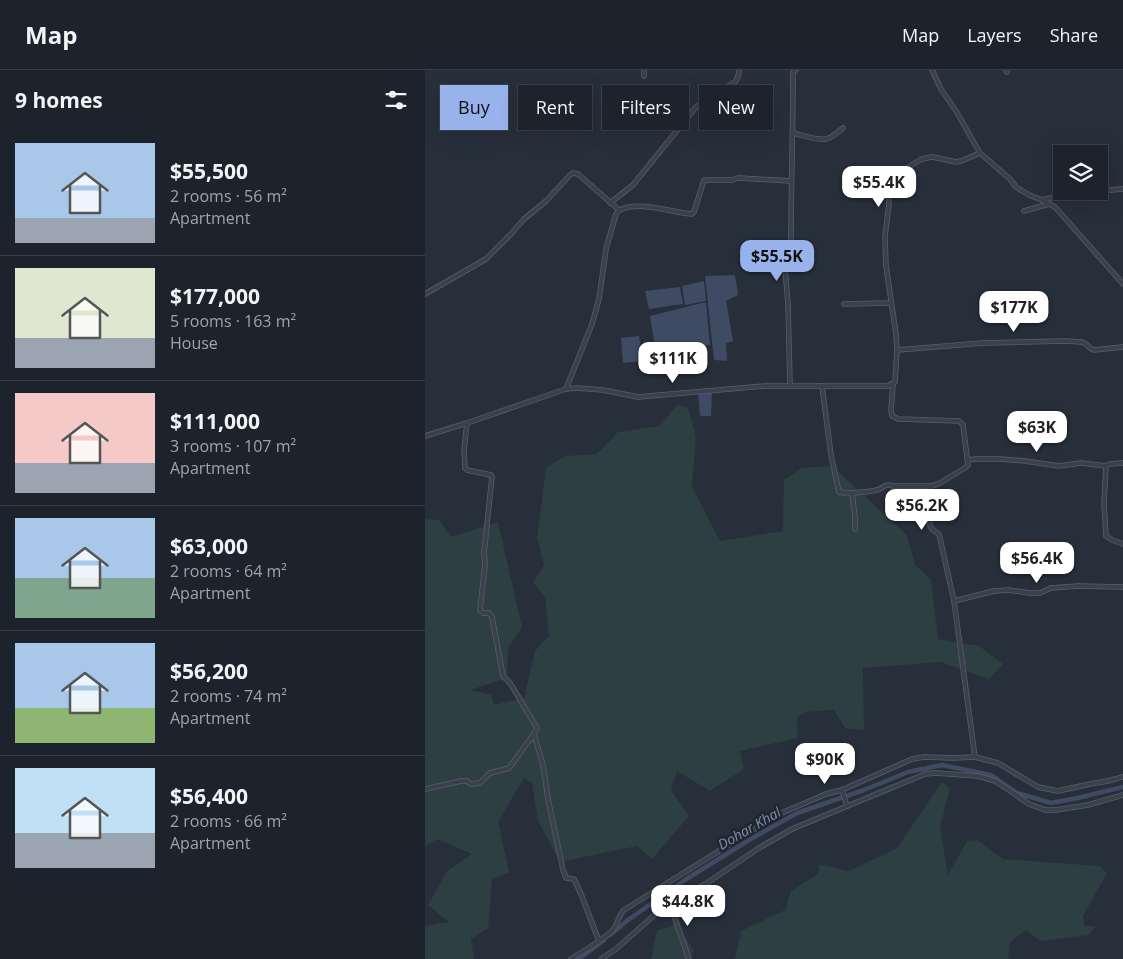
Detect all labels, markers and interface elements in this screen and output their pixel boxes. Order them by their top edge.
text: Map [25,18,77,51]
text: Map [902,23,939,47]
text: Layers [967,23,1022,47]
text: Share [1050,23,1098,47]
chip: Buy [440,85,508,130]
chip: Rent [518,85,592,130]
chip: Filters [602,85,689,130]
chip: New [699,85,773,130]
text: 9 homes [15,86,103,114]
icon: filters [382,86,410,114]
map controls [1053,145,1108,200]
button: layers [1053,145,1108,200]
text: $55,500 [170,157,248,185]
icon: home [55,163,115,223]
pin: $55.4K [838,166,920,208]
text: $55.4K [853,171,905,193]
text: 2 rooms · 56 m² [170,185,287,207]
text: Apartment [170,207,250,229]
pin: $55.5K [736,240,818,282]
text: $55.5K [751,245,803,267]
text: $177,000 [170,282,260,310]
icon: home [55,288,115,348]
pin: $177K [979,290,1049,333]
text: $177K [990,296,1038,318]
text: 5 rooms · 163 m² [170,310,296,332]
text: House [170,332,218,354]
pin: $111K [638,342,708,384]
text: $111K [649,347,697,369]
text: $111,000 [170,407,260,435]
pin: $63K [1007,410,1067,453]
icon: home [55,413,115,473]
text: $63K [1018,416,1056,438]
text: 3 rooms · 107 m² [170,435,296,457]
text: Apartment [170,457,250,479]
pin: $56.2K [881,488,963,531]
text: $56.2K [896,494,948,516]
text: $63,000 [170,532,248,560]
icon: home [55,538,115,598]
pin: $56.4K [996,542,1078,584]
text: $56.4K [1011,547,1063,569]
text: 2 rooms · 64 m² [170,560,287,582]
text: Apartment [170,582,250,604]
text: $56,200 [170,657,248,685]
icon: home [55,663,115,723]
text: 2 rooms · 74 m² [170,685,287,707]
text: Apartment [170,707,250,729]
pin: $90K [795,742,855,785]
text: $90K [806,748,844,770]
text: $56,400 [170,782,248,810]
icon: home [55,788,115,848]
water label: Dohar Khal [714,802,784,854]
text: 2 rooms · 66 m² [170,810,287,832]
text: Apartment [170,832,250,854]
pin: $44.8K [647,884,729,927]
text: $44.8K [662,890,714,912]

